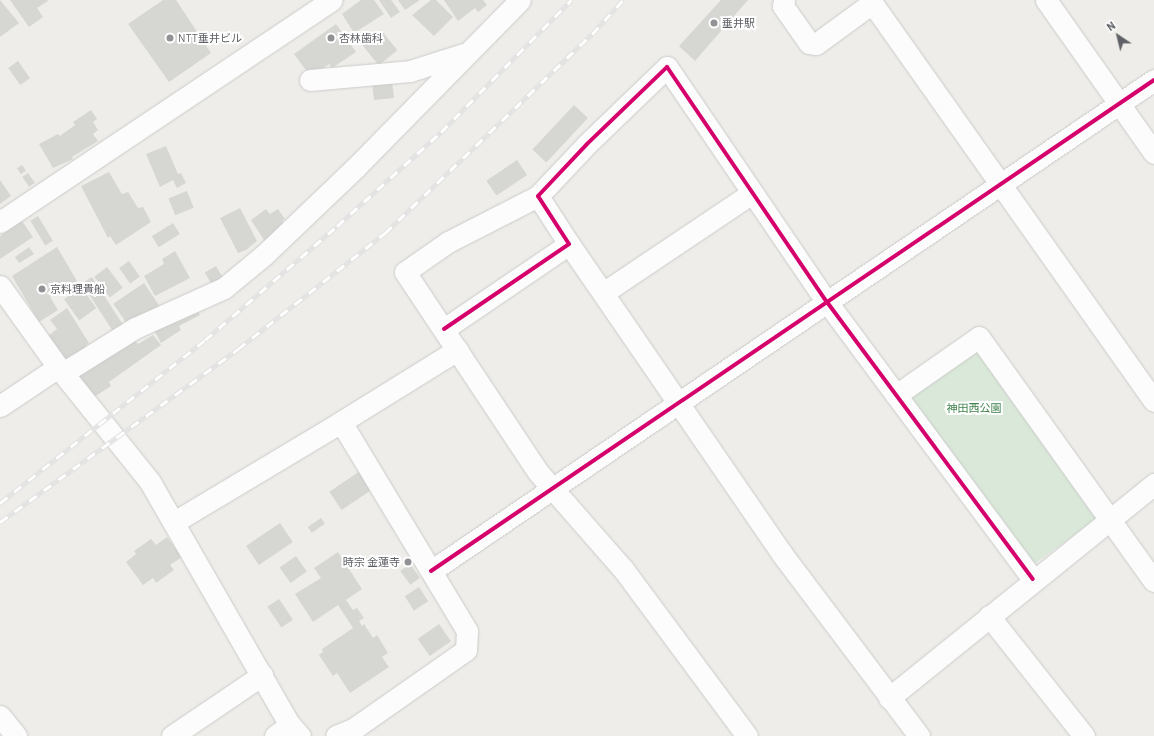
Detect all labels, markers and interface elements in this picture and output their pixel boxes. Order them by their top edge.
place label: 垂井駅 [722,16,755,30]
north arrow [1098,16,1138,56]
marker: 垂井駅 [709,18,719,28]
text: N [1104,18,1118,33]
place label: NTT垂井ビル [178,31,242,45]
place label: 杏林歯科 [339,31,383,45]
marker: NTT垂井ビル [165,33,175,43]
marker: 杏林歯科 [326,33,336,43]
place label: 京料理貴船 [50,282,105,296]
marker: 京料理貴船 [37,284,47,294]
park label: 神田西公園 [947,401,1001,415]
place label: 時宗 金蓮寺 [343,555,400,569]
marker: 時宗 金蓮寺 [403,557,413,567]

